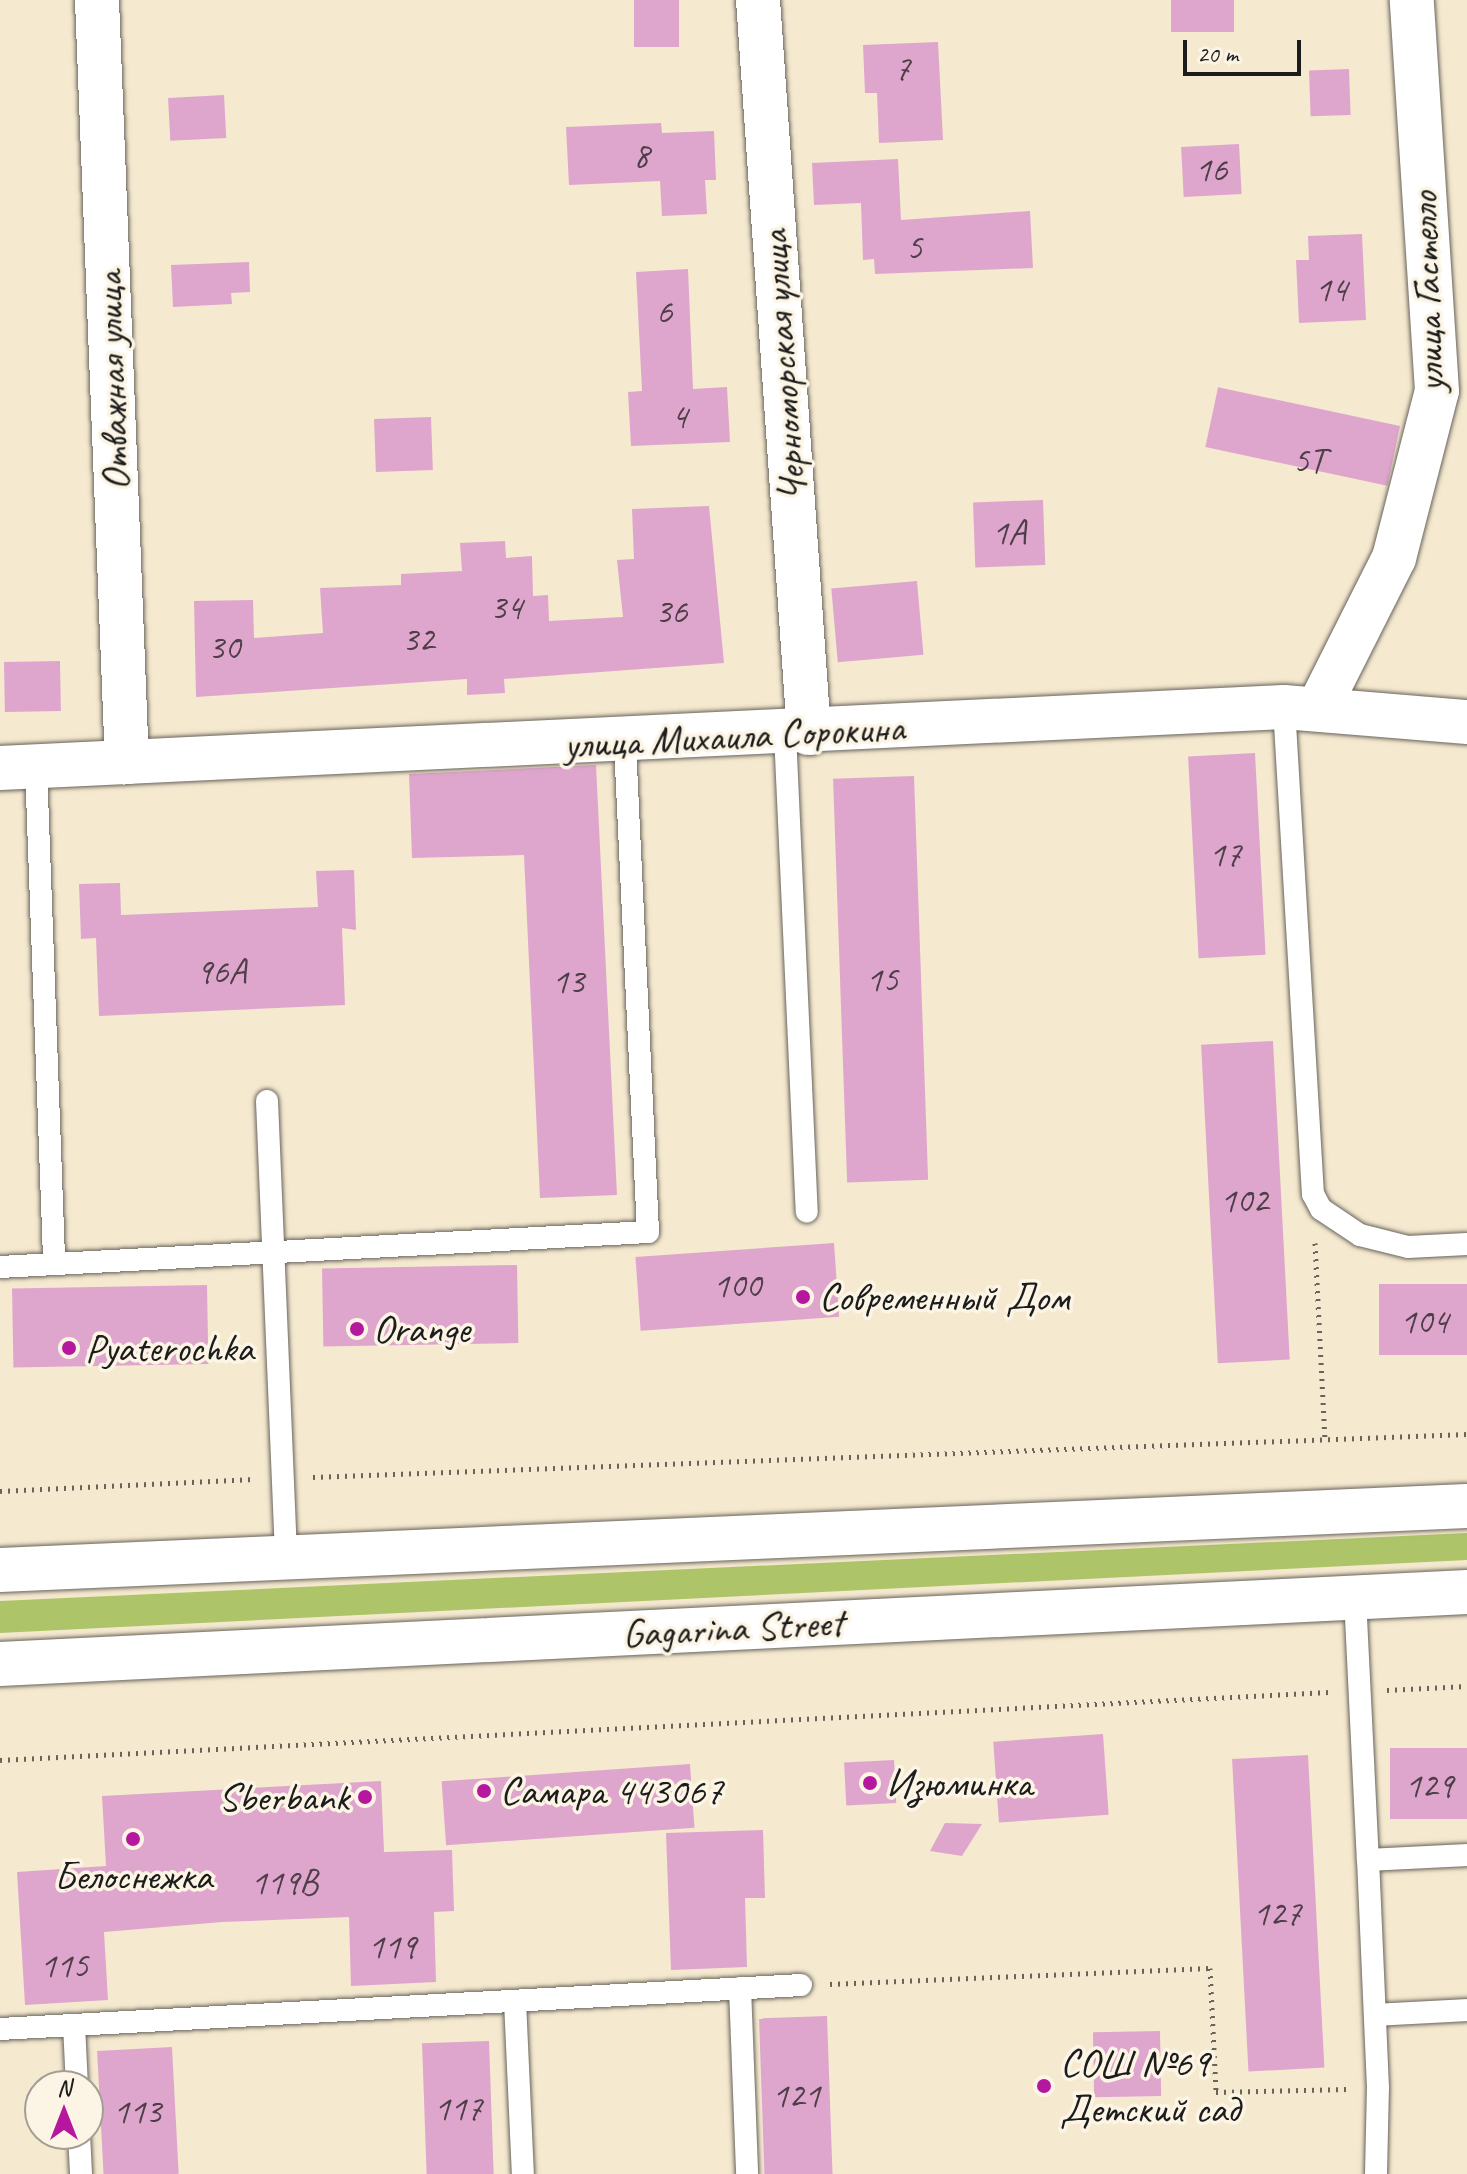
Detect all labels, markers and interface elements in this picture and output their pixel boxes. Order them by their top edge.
scale bar [1187,24,1305,74]
text: 20 m [1197,39,1238,69]
house number: 7 [894,47,910,91]
house number: 8 [633,134,649,178]
house number: 16 [1195,148,1227,192]
street label: улица Гастелло [1399,188,1455,396]
house number: 5 [906,226,922,270]
street label: Черноморская улица [749,227,817,505]
house number: 14 [1315,268,1347,312]
street label: Отважная улица [84,270,140,492]
house number: 6 [656,290,672,334]
house number: 4 [671,395,687,439]
house number: 5Т [1293,439,1325,483]
house number: 1А [992,511,1026,555]
house number: 34 [490,586,522,630]
house number: 36 [655,590,687,634]
house number: 32 [402,618,434,662]
house number: 30 [208,626,240,670]
street label: улица Михаила Сорокина [563,703,905,769]
house number: 17 [1209,833,1241,877]
house number: 96А [196,950,246,994]
house number: 15 [866,958,898,1002]
house number: 13 [552,960,584,1004]
house number: 102 [1220,1179,1268,1223]
house number: 100 [713,1264,761,1308]
place label: Современный Дом [819,1273,1070,1321]
marker: Современный Дом [794,1288,812,1306]
house number: 104 [1400,1300,1448,1344]
place label: Orange [373,1305,470,1353]
marker: Orange [348,1320,366,1338]
place label: Pyaterochka [85,1324,253,1372]
marker: Pyaterochka [60,1339,78,1357]
street label: Gagarina Street [621,1598,845,1658]
place label: Изюминка [886,1759,1032,1807]
house number: 129 [1405,1764,1453,1808]
place label: Самара 443067 [500,1767,723,1815]
place label: Sberbank [218,1773,349,1821]
marker: Изюминка [861,1774,879,1792]
marker: Самара 443067 [475,1782,493,1800]
marker: Sberbank [356,1788,374,1806]
marker: Белоснежка [124,1830,142,1848]
place label: Белоснежка [54,1852,212,1900]
house number: 119В [250,1861,318,1905]
house number: 127 [1253,1892,1301,1936]
house number: 119 [368,1925,416,1969]
house number: 115 [40,1944,88,1988]
place label: СОШ №69 Детский сад [1060,2039,1239,2133]
north arrow [24,2070,104,2150]
text: N [57,2074,71,2102]
house number: 121 [772,2074,820,2118]
marker: СОШ №69 Детский сад [1035,2077,1053,2095]
house number: 117 [434,2087,482,2131]
house number: 113 [113,2090,161,2134]

